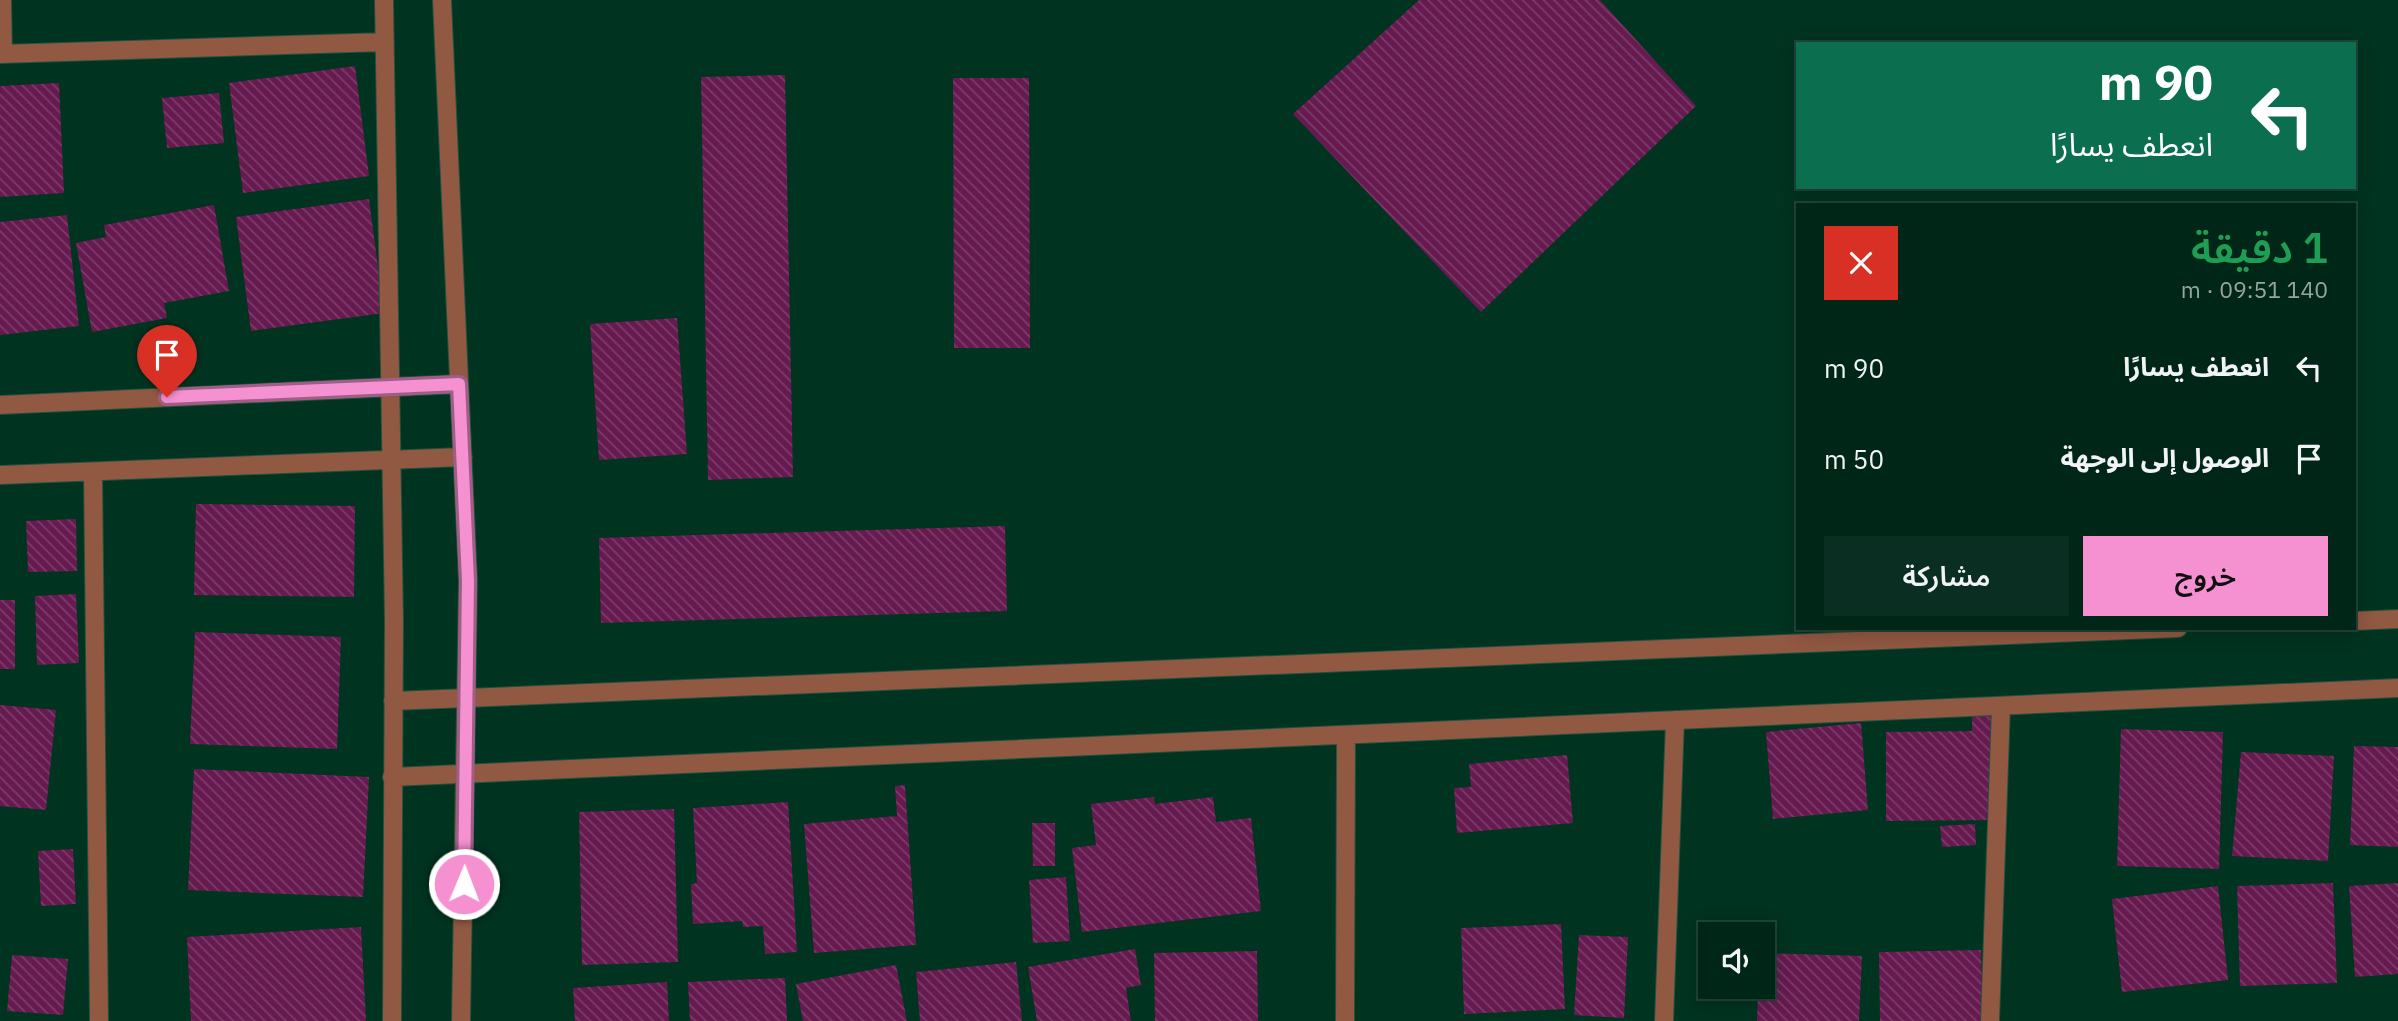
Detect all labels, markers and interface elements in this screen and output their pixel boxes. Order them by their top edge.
text: 90 m [2099,50,2213,113]
icon: left [2237,70,2328,161]
text: انعطف يسارًا [2050,123,2213,165]
text: 1 دقيقة [2191,220,2328,275]
button: close [1824,226,1898,300]
text: 140 m · 09:51 [2181,274,2328,304]
pin [137,325,197,397]
icon: arrive [148,336,186,374]
text: انعطف يسارًا [2123,349,2269,383]
icon: left [2290,349,2328,387]
text: 90 m [1824,351,1884,385]
text: الوصول إلى الوجهة [2060,440,2269,474]
icon: arrive [2290,440,2328,478]
text: 50 m [1824,442,1884,476]
button: مشاركة [1824,536,2069,616]
button: خروج [2083,536,2328,616]
position arrow [427,847,501,921]
map controls [1698,922,1775,999]
button: sound [1698,922,1775,999]

